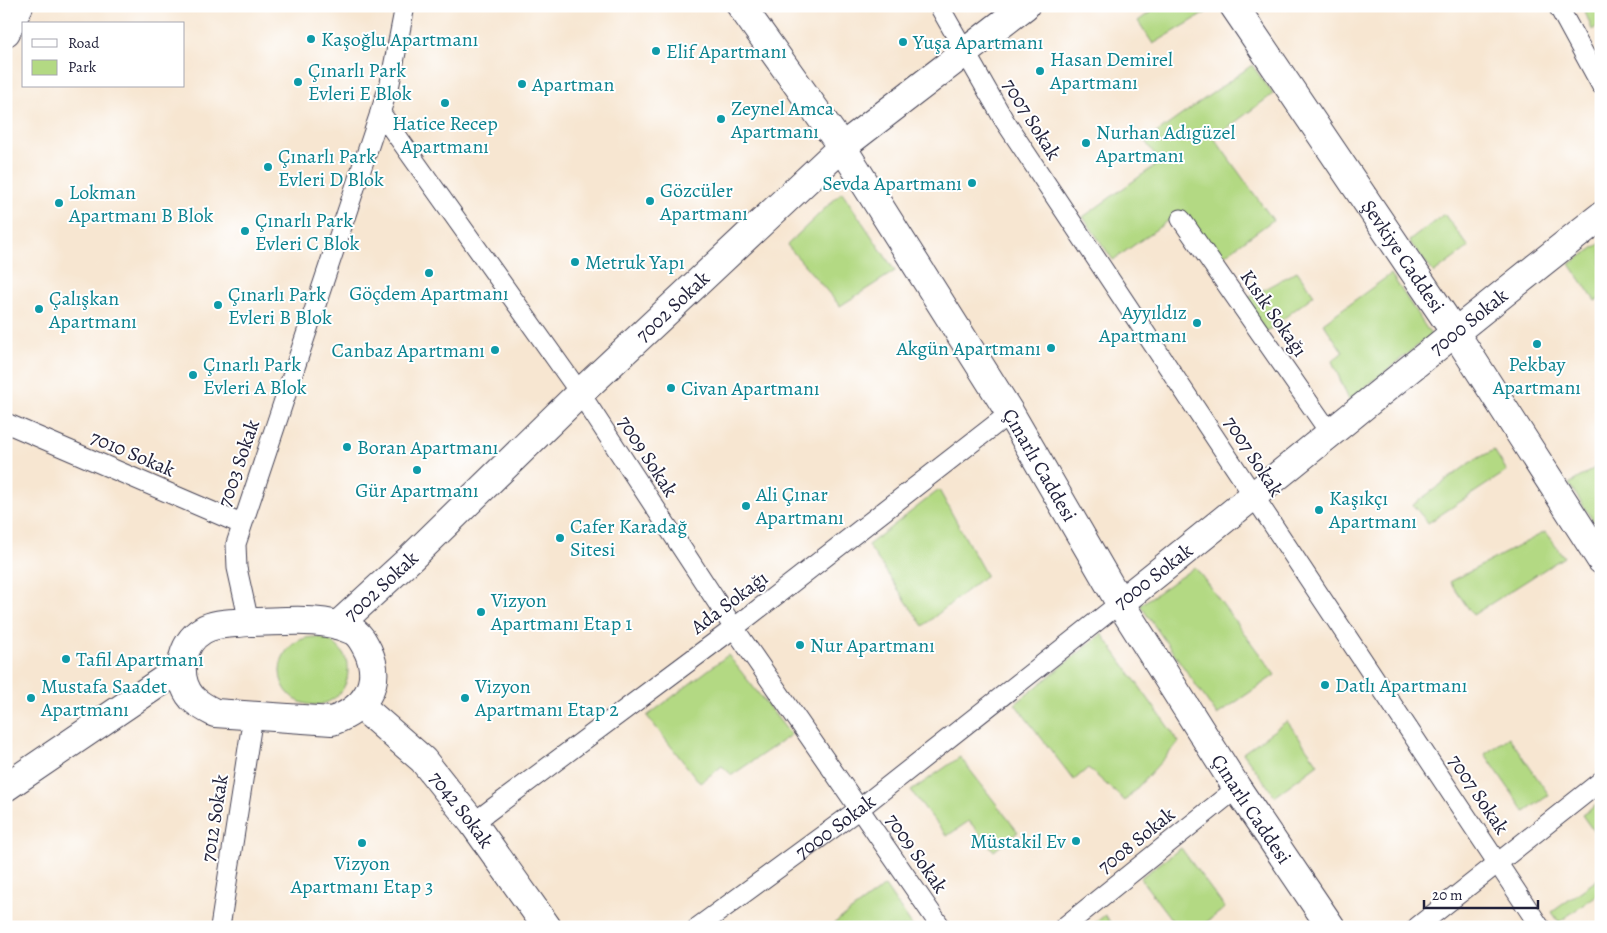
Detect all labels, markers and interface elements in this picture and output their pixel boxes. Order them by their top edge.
legend [22,22,185,88]
place label: Kaşoğlu Apartmanı [321,26,478,53]
place label: Yuşa Apartmanı [912,29,1043,56]
text: Road [68,33,100,53]
marker: Kaşoğlu Apartmanı [305,33,317,45]
marker: Yuşa Apartmanı [897,36,909,48]
place label: Elif Apartmanı [666,38,787,65]
marker: Elif Apartmanı [650,45,662,57]
place label: Hasan Demirel Apartmanı [1049,46,1173,96]
text: Park [68,57,97,77]
place label: Çınarlı Park Evleri E Blok [308,57,412,107]
marker: Hasan Demirel Apartmanı [1034,65,1046,77]
place label: Apartman [531,71,614,98]
street label: 7007 Sokak [996,74,1067,165]
marker: Çınarlı Park Evleri E Blok [292,76,304,88]
marker: Apartman [516,78,528,90]
place label: Zeynel Amca Apartmanı [730,95,835,145]
marker: Hatice Recep Apartmanı [439,97,451,109]
place label: Hatice Recep Apartmanı [392,110,498,160]
marker: Zeynel Amca Apartmanı [715,113,727,125]
place label: Nurhan Adıgüzel Apartmanı [1095,119,1236,169]
marker: Nurhan Adıgüzel Apartmanı [1080,137,1092,149]
place label: Çınarlı Park Evleri D Blok [278,143,384,193]
marker: Çınarlı Park Evleri D Blok [262,161,274,173]
place label: Sevda Apartmanı [822,170,962,197]
place label: Gözcüler Apartmanı [659,177,748,227]
marker: Sevda Apartmanı [966,177,978,189]
place label: Lokman Apartmanı B Blok [68,179,214,229]
street label: Şevkiye Caddesi [1355,194,1451,318]
marker: Gözcüler Apartmanı [644,195,656,207]
marker: Lokman Apartmanı B Blok [53,197,65,209]
place label: Çınarlı Park Evleri C Blok [255,207,359,257]
marker: Çınarlı Park Evleri C Blok [239,225,251,237]
place label: Metruk Yapı [585,249,685,276]
marker: Metruk Yapı [569,256,581,268]
street label: Kısık Sokağı [1234,264,1313,362]
street label: 7002 Sokak [630,265,716,348]
marker: Göçdem Apartmanı [423,267,435,279]
place label: Göçdem Apartmanı [349,280,509,307]
place label: Çınarlı Park Evleri B Blok [228,281,332,331]
street label: 7000 Sokak [1424,282,1514,362]
place label: Çalışkan Apartmanı [48,285,137,335]
marker: Çınarlı Park Evleri B Blok [212,299,224,311]
place label: Ayyıldız Apartmanı [1098,299,1187,349]
marker: Çalışkan Apartmanı [33,303,45,315]
marker: Ayyıldız Apartmanı [1191,317,1203,329]
place label: Akgün Apartmanı [895,335,1041,362]
place label: Canbaz Apartmanı [332,337,485,364]
marker: Pekbay Apartmanı [1531,338,1543,350]
marker: Akgün Apartmanı [1045,342,1057,354]
marker: Canbaz Apartmanı [489,344,501,356]
place label: Çınarlı Park Evleri A Blok [203,351,307,401]
place label: Pekbay Apartmanı [1492,351,1581,401]
marker: Çınarlı Park Evleri A Blok [187,369,199,381]
place label: Civan Apartmanı [681,375,820,402]
marker: Civan Apartmanı [665,382,677,394]
street label: Çınarlı Caddesi [996,404,1083,527]
street label: 7009 Sokak [611,410,684,502]
street label: 7007 Sokak [1217,411,1290,502]
street label: 7003 Sokak [211,416,266,511]
street label: 7010 Sokak [86,424,179,483]
place label: Boran Apartmanı [357,434,498,461]
marker: Boran Apartmanı [341,441,353,453]
marker: Gür Apartmanı [411,464,423,476]
place label: Gür Apartmanı [355,477,479,504]
place label: Ali Çınar Apartmanı [755,481,844,531]
place label: Kaşıkçı Apartmanı [1328,485,1417,535]
marker: Ali Çınar Apartmanı [740,500,752,512]
marker: Kaşıkçı Apartmanı [1313,504,1325,516]
place label: Cafer Karadağ Sitesi [570,513,687,563]
marker: Cafer Karadağ Sitesi [554,532,566,544]
street label: 7000 Sokak [1108,537,1198,616]
street label: 7002 Sokak [338,545,424,627]
street label: Ada Sokağı [684,565,773,641]
place label: Vizyon Apartmanı Etap 1 [490,587,632,637]
marker: Vizyon Apartmanı Etap 1 [475,606,487,618]
place label: Nur Apartmanı [810,632,935,659]
marker: Nur Apartmanı [794,639,806,651]
place label: Tafil Apartmanı [76,646,204,673]
marker: Tafil Apartmanı [60,653,72,665]
place label: Datlı Apartmanı [1335,672,1467,699]
place label: Mustafa Saadet Apartmanı [40,673,168,723]
place label: Vizyon Apartmanı Etap 2 [474,673,619,723]
marker: Datlı Apartmanı [1319,679,1331,691]
marker: Mustafa Saadet Apartmanı [25,692,37,704]
marker: Vizyon Apartmanı Etap 2 [459,692,471,704]
street label: Çınarlı Caddesi [1205,749,1298,869]
street label: 7007 Sokak [1442,749,1515,840]
street label: 7042 Sokak [423,766,500,854]
street label: 7012 Sokak [194,772,235,864]
street label: 7000 Sokak [790,788,881,865]
street label: 7008 Sokak [1092,801,1181,880]
street label: 7009 Sokak [879,808,954,899]
place label: Müstakil Ev [970,828,1067,855]
marker: Müstakil Ev [1070,835,1082,847]
marker: Vizyon Apartmanı Etap 3 [356,837,368,849]
place label: Vizyon Apartmanı Etap 3 [290,850,433,900]
scale bar [1424,878,1538,910]
text: 20 m [1432,885,1463,905]

